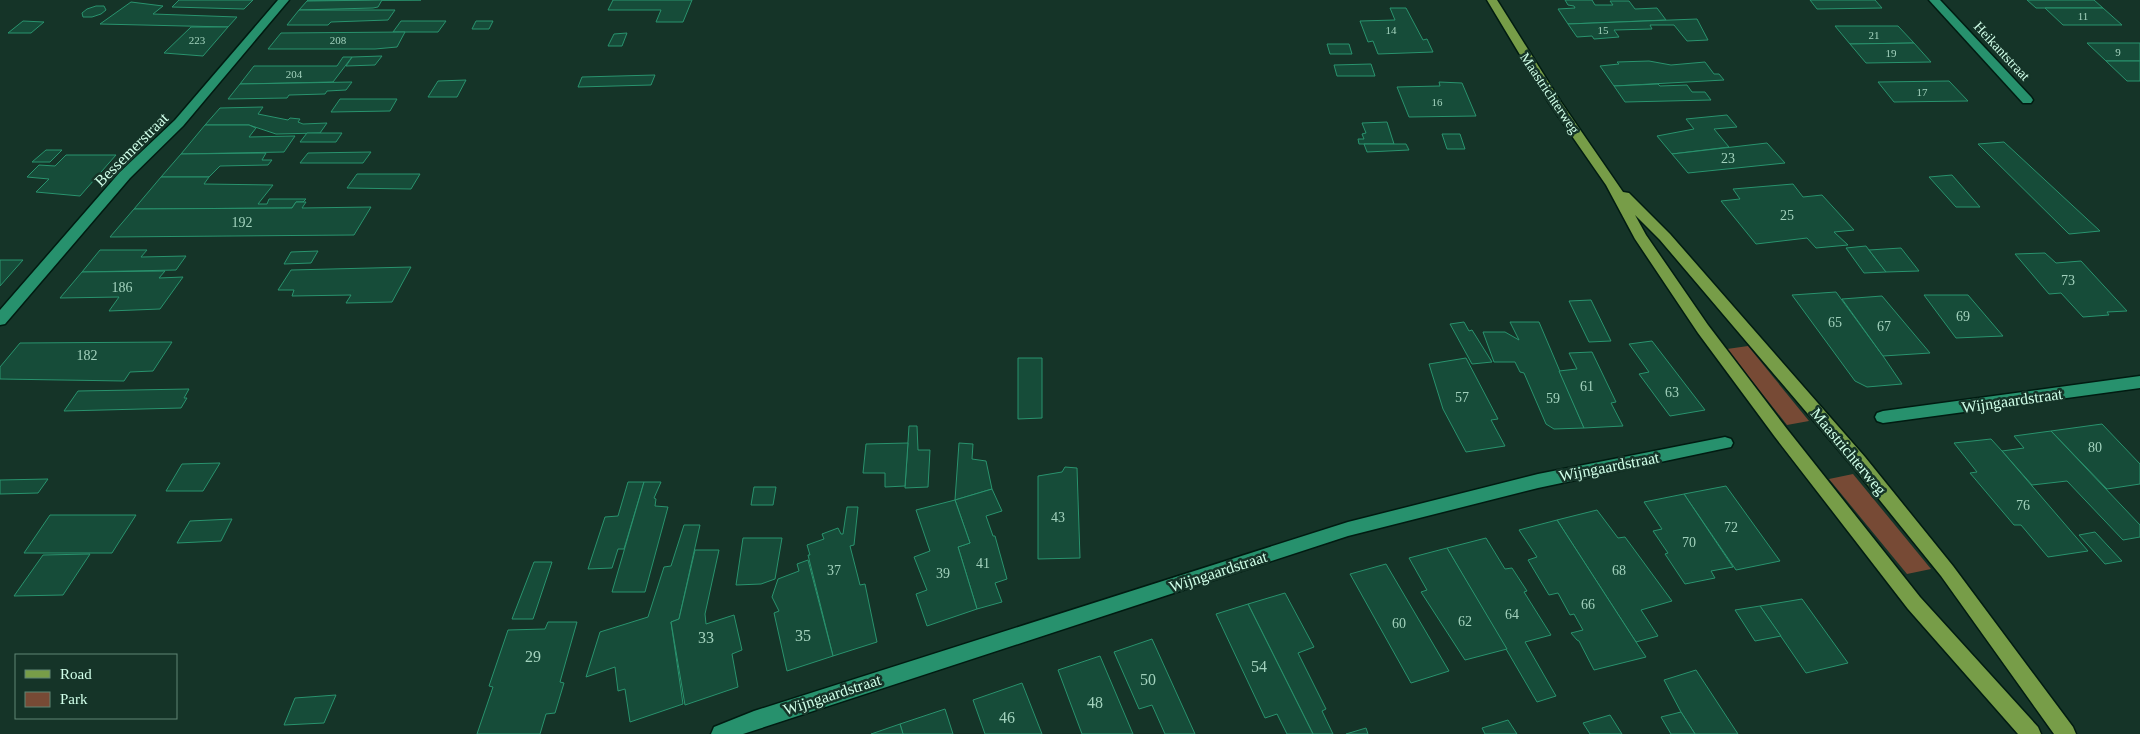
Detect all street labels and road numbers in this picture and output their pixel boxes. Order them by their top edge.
street label: Heikantstraat [1971,19,2033,84]
street label: Maastrichterweg [1517,50,1582,136]
street label: Bessemerstraat [91,109,172,190]
street label: Wijngaardstraat [1961,385,2064,417]
street label: Maastrichterweg [1807,405,1890,499]
street label: Wijngaardstraat [1558,448,1661,486]
street label: Wijngaardstraat [1167,548,1270,596]
street label: Wijngaardstraat [781,671,884,719]

